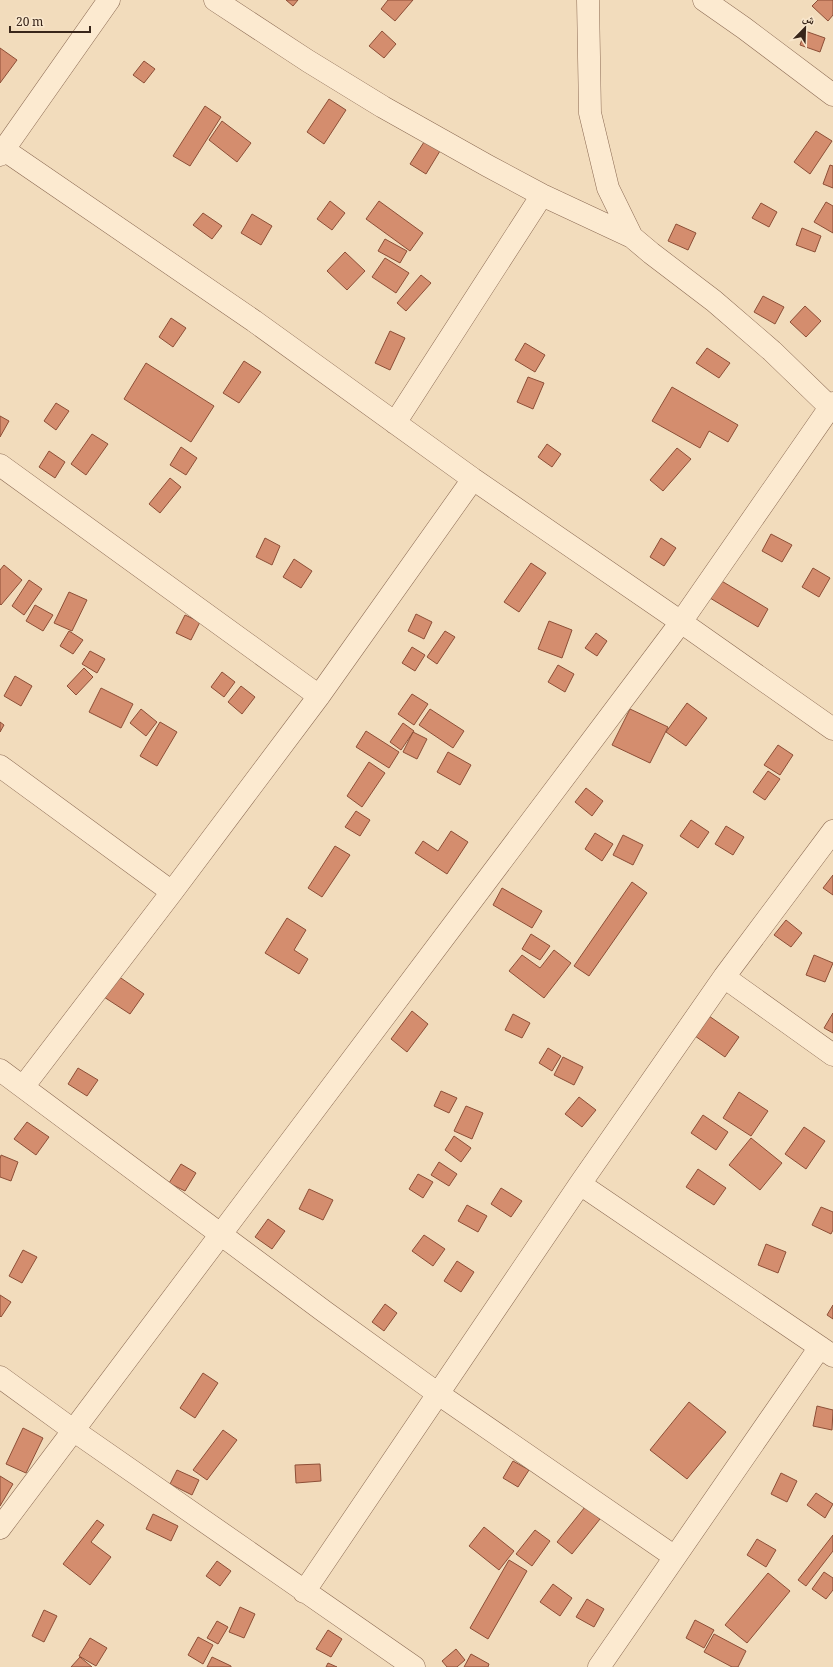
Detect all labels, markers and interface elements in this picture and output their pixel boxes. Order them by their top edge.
scale bar [10,8,90,34]
north arrow [785,8,825,48]
text: ش [799,9,818,31]
text: 20 m [16,13,43,34]

